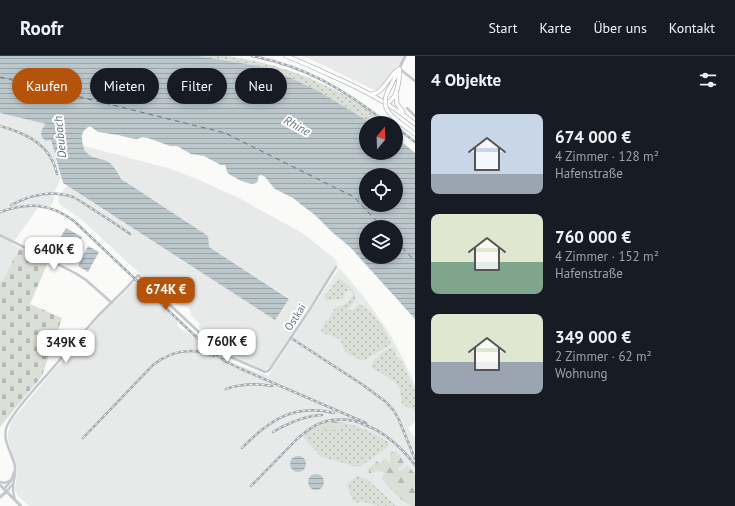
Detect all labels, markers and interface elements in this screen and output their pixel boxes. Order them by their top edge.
text: Roofr [20,16,63,40]
text: Start [488,19,517,37]
text: Karte [539,19,571,37]
text: Über uns [593,19,647,37]
text: Kontakt [669,19,715,37]
chip: Kaufen [12,68,82,104]
chip: Mieten [90,68,159,104]
chip: Filter [167,68,227,104]
chip: Neu [235,68,287,104]
text: 4 Objekte [431,69,501,91]
icon: filters [697,69,719,91]
water label: Rhine [281,112,314,139]
water label: Deubach [50,115,69,159]
north arrow [359,116,403,160]
map controls [359,116,403,264]
text: 674 000 € [555,126,631,148]
icon: home [463,130,511,178]
text: 4 Zimmer · 128 m² [555,148,659,165]
text: Hafenstraße [555,165,623,182]
button: locate [359,168,403,212]
button: layers [359,220,403,264]
text: 760 000 € [555,226,631,248]
icon: home [463,230,511,278]
pin: 640K € [21,237,87,271]
text: 640K € [34,241,74,258]
text: 4 Zimmer · 152 m² [555,248,659,265]
text: Hafenstraße [555,265,623,282]
pin: 674K € [133,277,199,311]
text: 674K € [146,281,186,298]
street label: Ostkai [281,301,309,333]
text: 349 000 € [555,326,631,348]
pin: 760K € [194,329,260,363]
pin: 349K € [33,330,99,364]
icon: home [463,330,511,378]
text: 760K € [207,333,247,350]
text: 349K € [46,334,86,351]
text: 2 Zimmer · 62 m² [555,348,652,365]
text: Wohnung [555,365,608,382]

